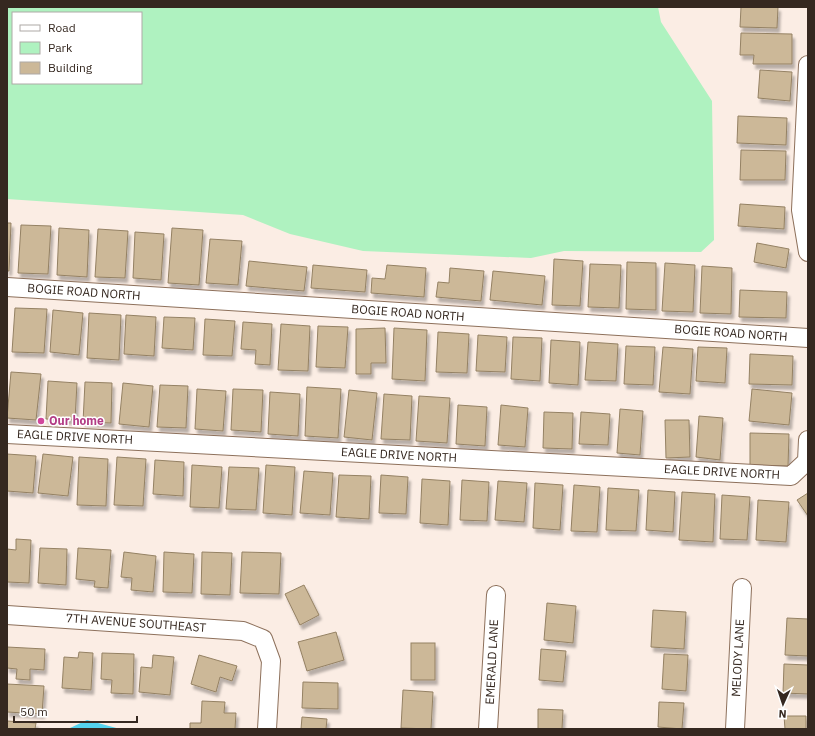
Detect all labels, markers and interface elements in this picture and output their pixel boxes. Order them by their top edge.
legend [12,12,142,84]
text: Road [48,20,76,35]
text: Park [48,40,73,55]
text: Building [48,60,93,75]
street label: BOGIE ROAD NORTH [27,280,141,303]
street label: BOGIE ROAD NORTH [351,301,465,324]
street label: BOGIE ROAD NORTH [674,321,788,344]
place label: Our home [49,413,104,428]
marker: Our home [36,416,46,426]
street label: EAGLE DRIVE NORTH [17,426,133,447]
street label: EAGLE DRIVE NORTH [341,444,457,465]
street label: EAGLE DRIVE NORTH [664,461,780,482]
street label: 7TH AVENUE SOUTHEAST [65,610,207,635]
street label: EMERALD LANE [482,619,501,705]
street label: MELODY LANE [728,619,747,697]
north arrow [763,684,803,724]
scale bar [14,698,137,724]
text: 50 m [20,704,48,719]
text: N [778,707,787,721]

